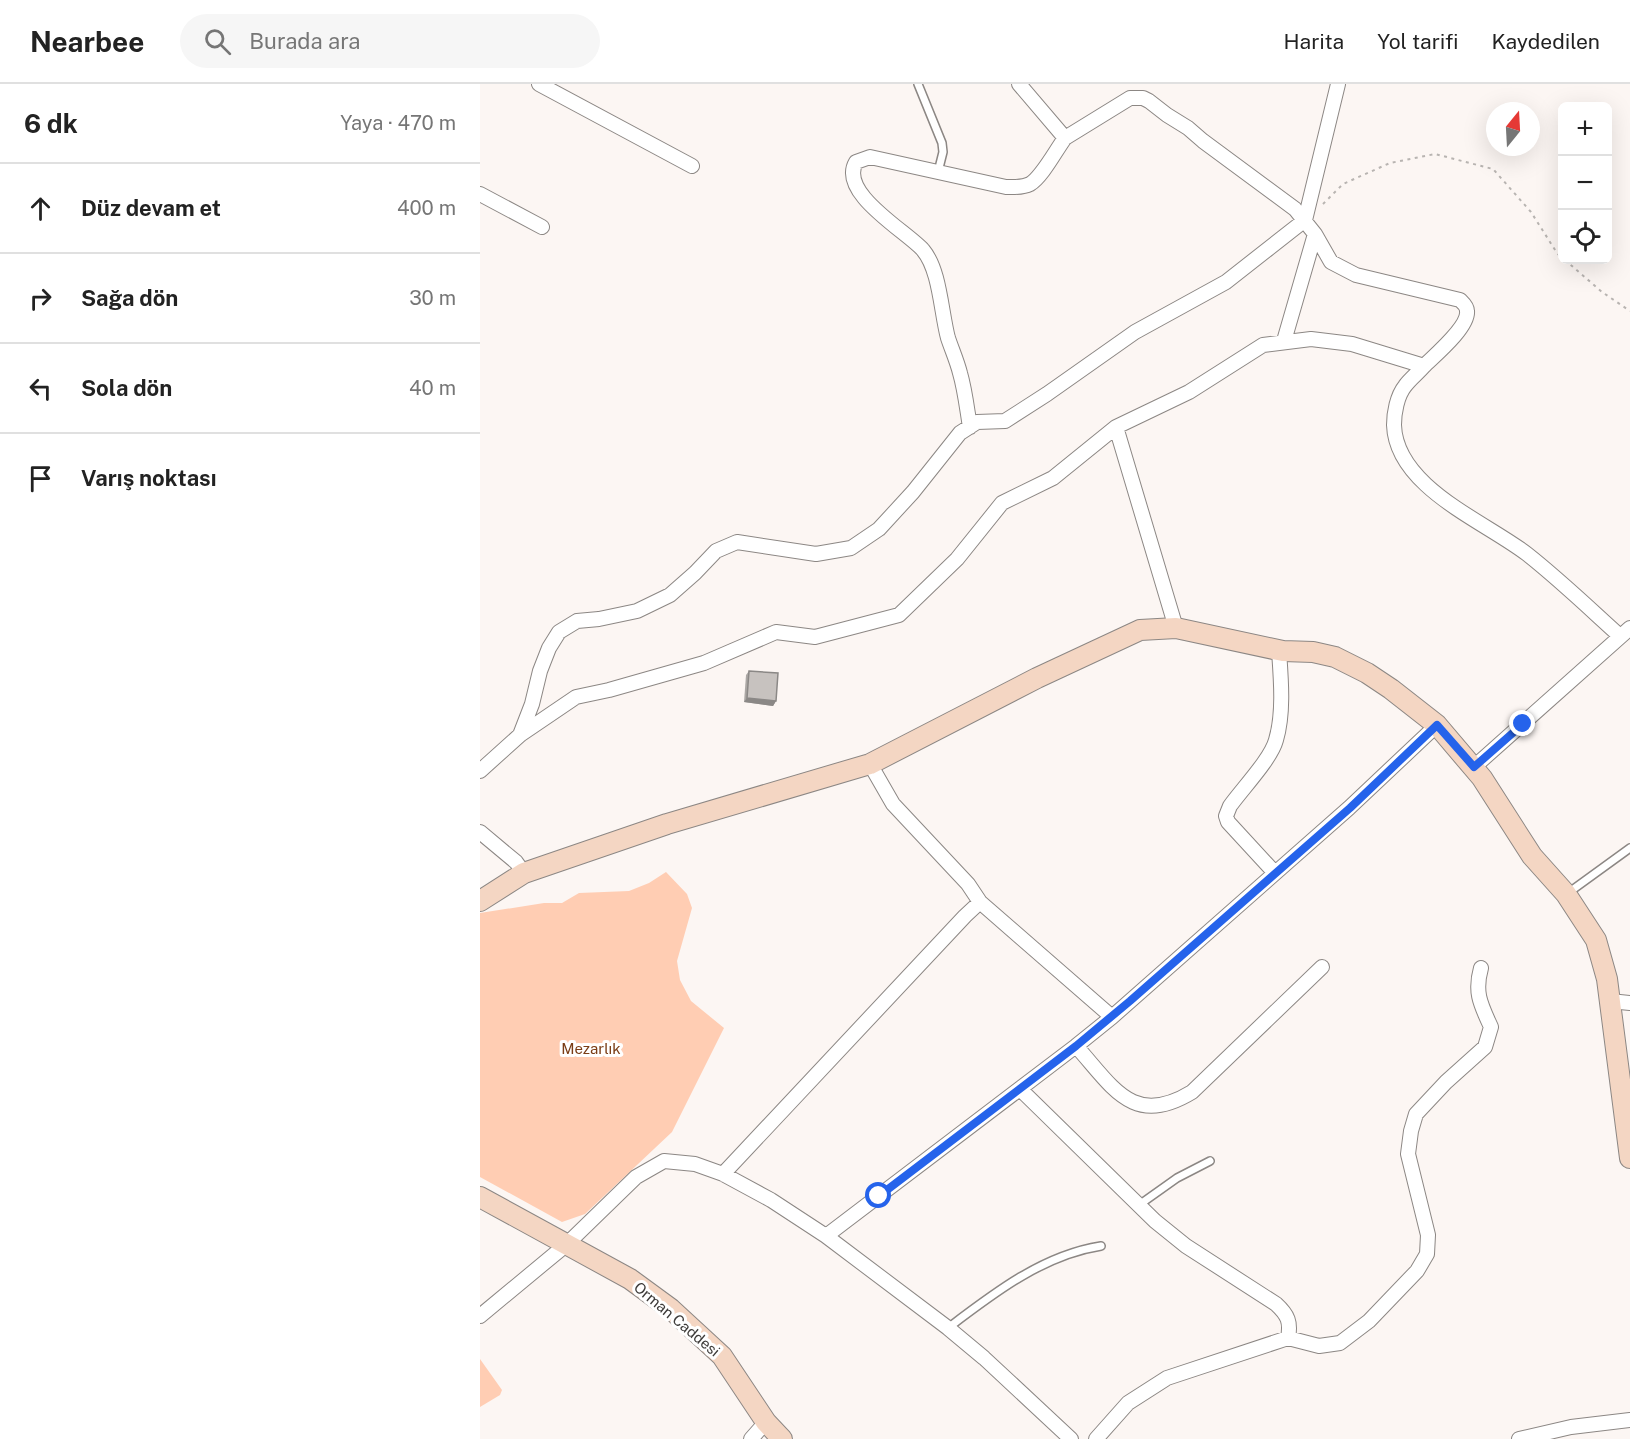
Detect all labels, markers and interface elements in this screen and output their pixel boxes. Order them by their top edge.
search box [180,14,600,68]
text: Nearbee [30,25,144,58]
icon: search [201,25,234,58]
text: Burada ara [249,28,361,54]
text: Harita [1284,29,1344,54]
text: Yol tarifi [1377,29,1458,54]
text: Kaydedilen [1491,29,1600,54]
north arrow [1486,102,1540,156]
map controls [1558,102,1612,264]
button: + [1558,102,1612,156]
text: 6 dk [24,108,78,139]
text: Yaya · 470 m [340,111,456,135]
button: − [1558,156,1612,210]
icon: ahead [24,192,57,225]
text: Düz devam et [81,195,221,221]
text: 400 m [397,196,456,220]
button: locate [1558,210,1612,264]
icon: right [24,282,57,315]
text: Sağa dön [81,285,178,311]
text: 30 m [409,286,456,310]
icon: left [24,372,57,405]
text: Sola dön [81,375,172,401]
text: 40 m [409,376,456,400]
icon: arrive [24,462,57,495]
text: Varış noktası [81,465,216,491]
route end [1509,710,1535,736]
park label: Mezarlık [561,1040,621,1057]
route start [865,1182,891,1208]
street label: Orman Caddesi [631,1278,723,1360]

